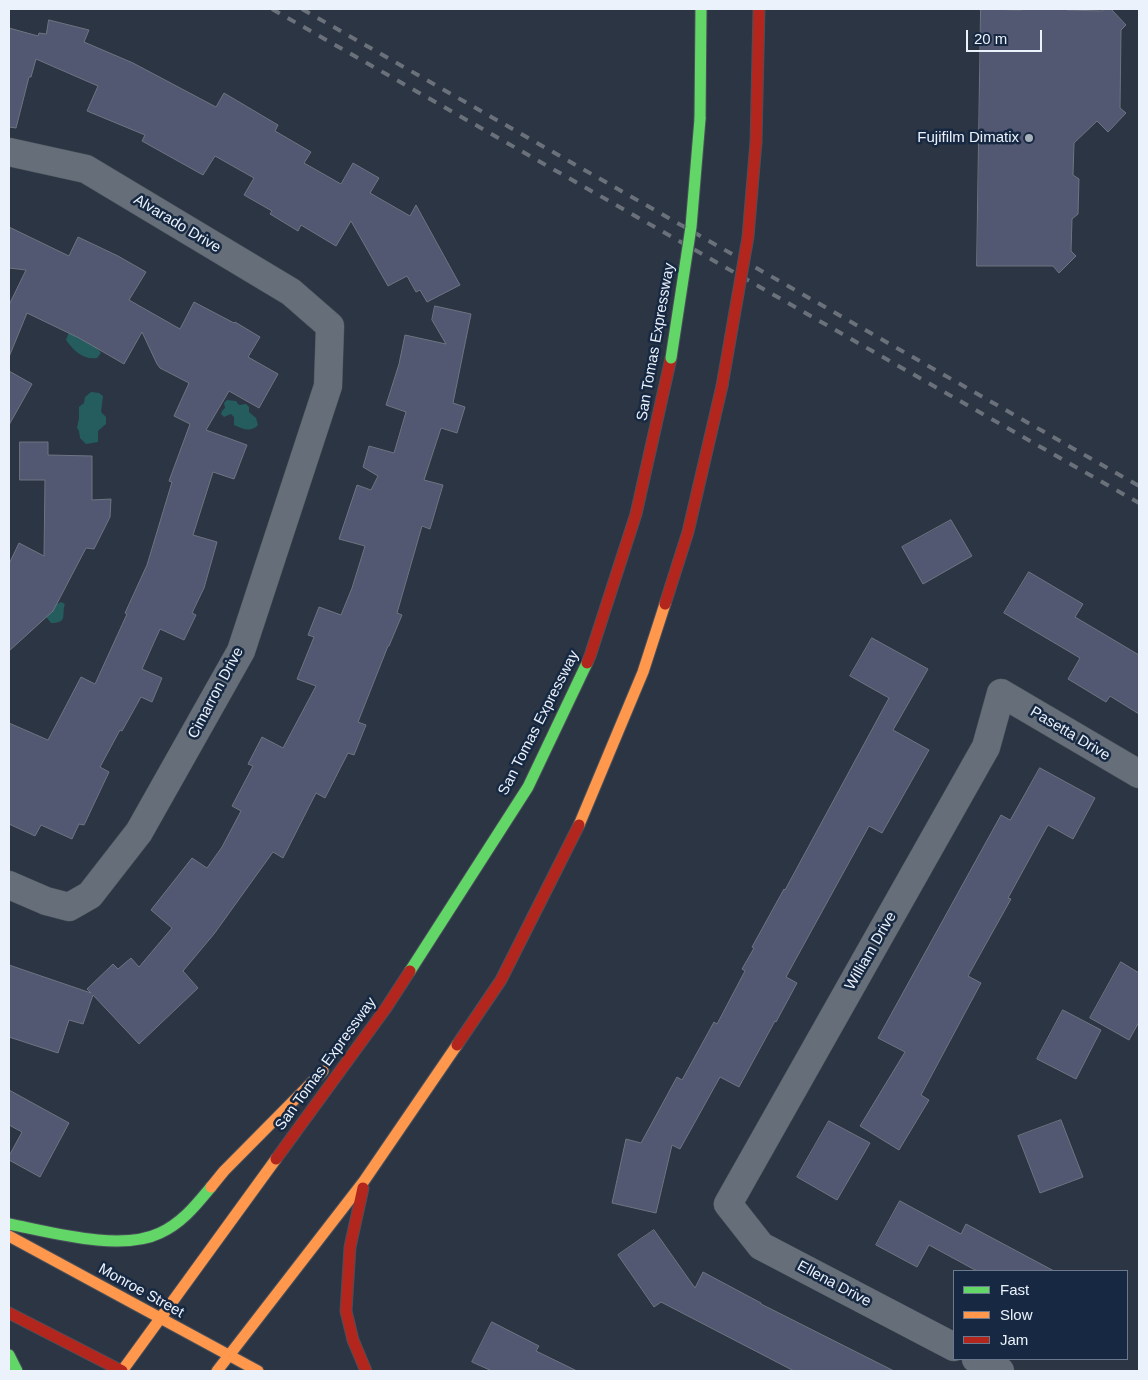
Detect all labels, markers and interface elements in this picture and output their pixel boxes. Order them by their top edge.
scale bar [968,20,1044,52]
text: 20 m [974,30,1007,47]
place label: Fujifilm Dimatix [917,129,1019,147]
marker: Fujifilm Dimatix [1023,132,1035,144]
street label: Alvarado Drive [130,191,224,257]
street label: San Tomas Expressway [633,262,679,422]
street label: Cimarron Drive [184,644,248,742]
street label: San Tomas Expressway [495,648,583,798]
street label: Pasetta Drive [1027,703,1113,765]
street label: William Drive [841,909,901,993]
street label: San Tomas Expressway [272,994,380,1134]
street label: Ellena Drive [794,1257,874,1311]
street label: Monroe Street [95,1260,187,1322]
legend [953,1270,1128,1360]
text: Fast [1000,1281,1029,1298]
text: Slow [1000,1306,1033,1323]
text: Jam [1000,1331,1028,1348]

